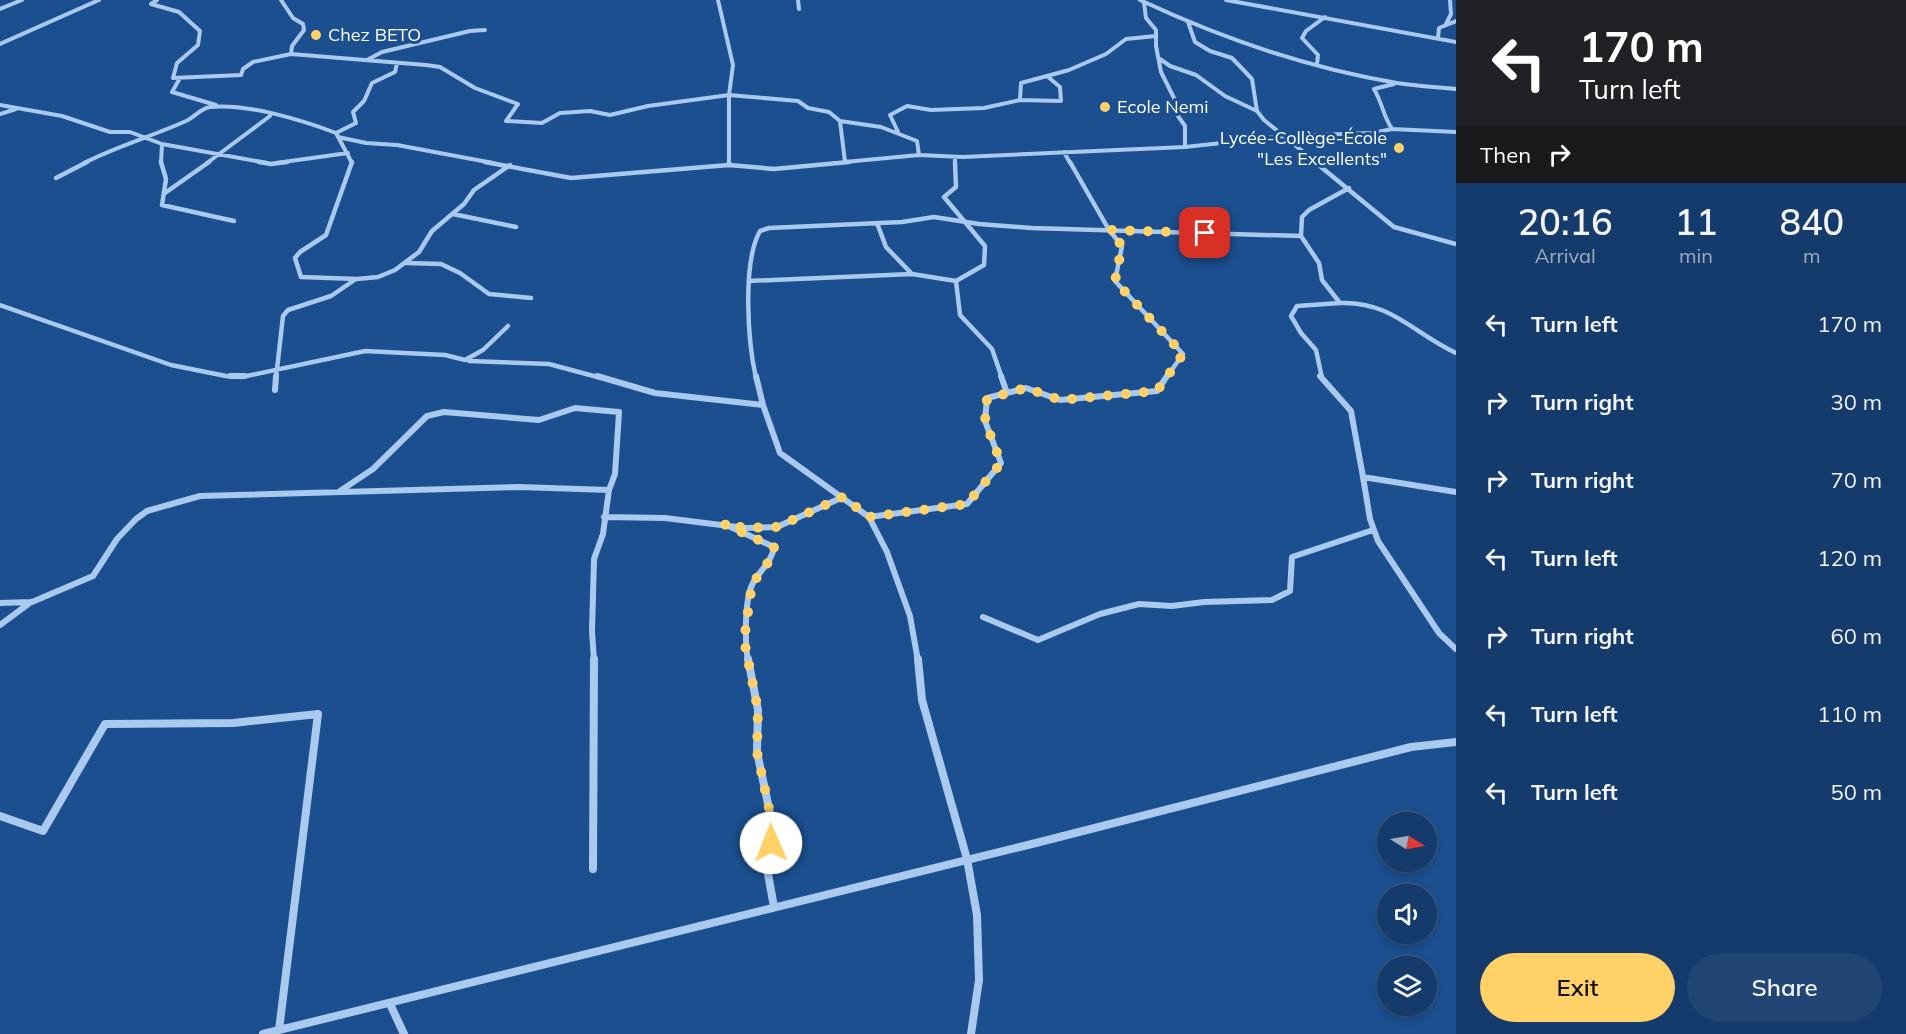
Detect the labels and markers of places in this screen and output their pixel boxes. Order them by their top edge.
place label: Chez BETO [328,23,421,46]
marker: Chez BETO [309,28,323,42]
place label: Ecole Nemi [1117,95,1209,118]
marker: Ecole Nemi [1098,100,1112,114]
place label: Lycée-Collège-École "Les Excellents" [1220,126,1387,170]
marker: Lycée-Collège-École "Les Excellents" [1392,141,1406,155]
pin [1179,207,1230,258]

